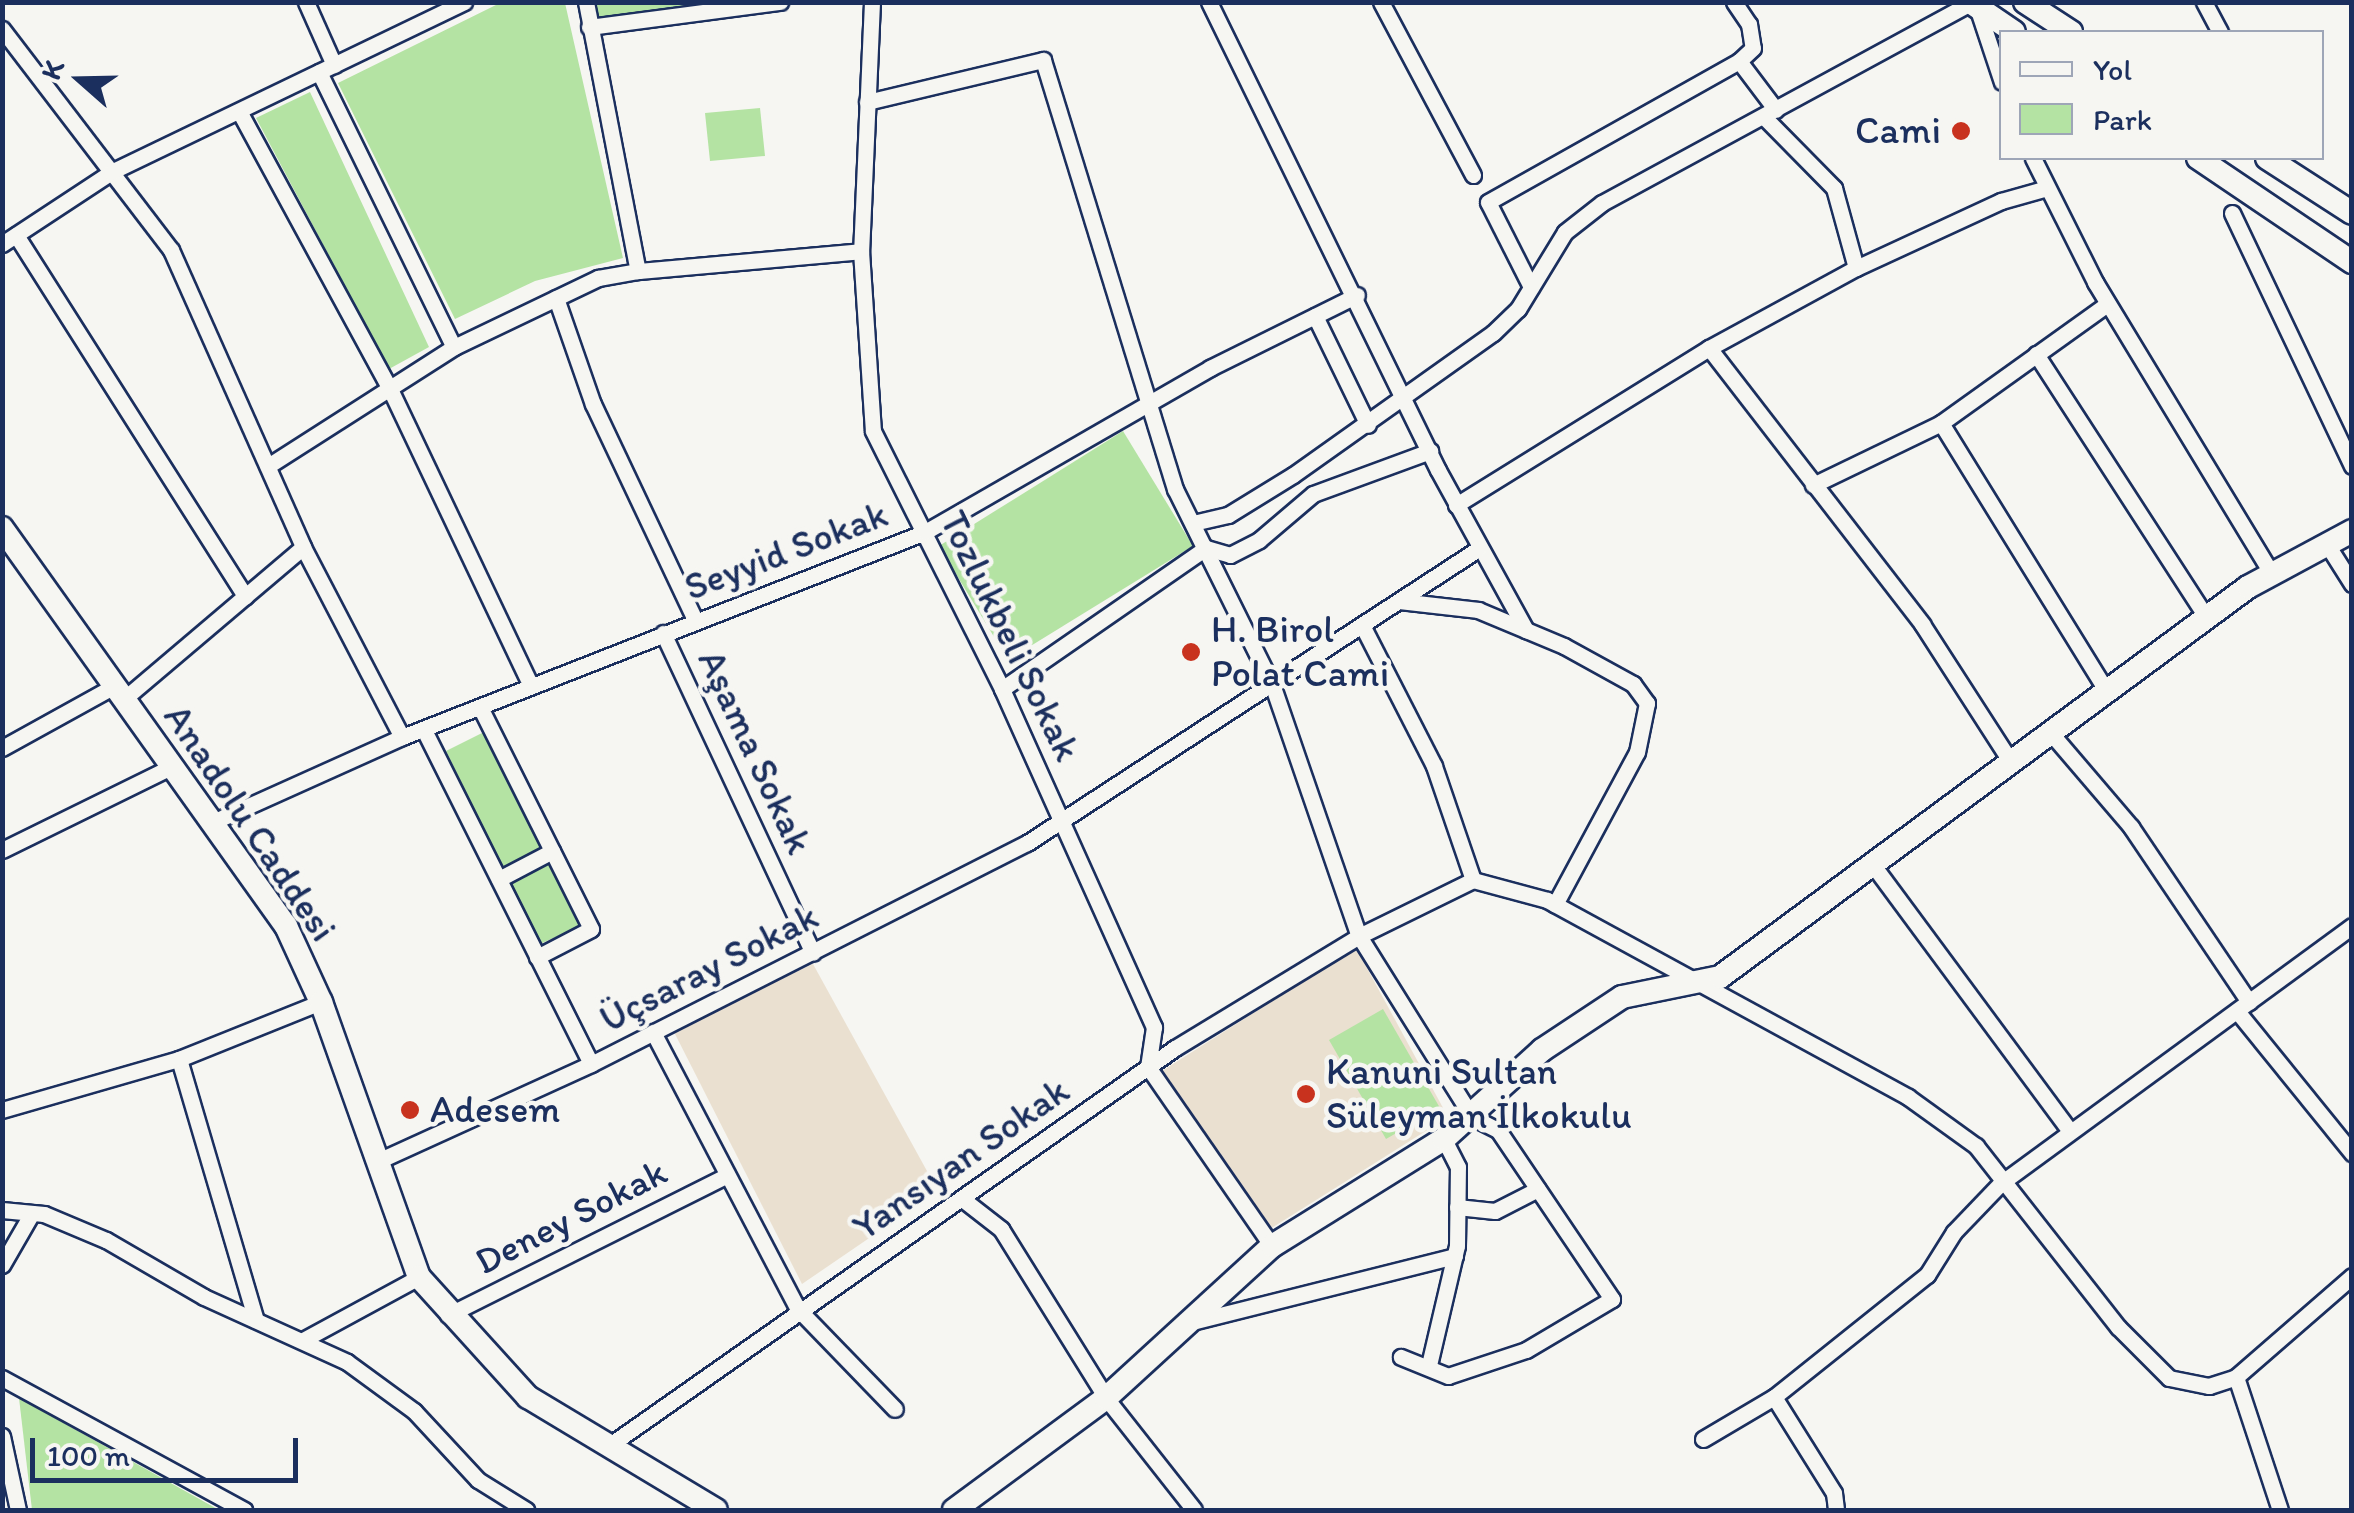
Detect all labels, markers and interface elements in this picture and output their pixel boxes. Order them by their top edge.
north arrow [30,30,130,130]
legend [1999,30,2324,160]
text: Yol [2093,51,2132,88]
text: K [33,56,71,84]
text: Park [2093,101,2152,138]
place label: Cami [1855,108,1941,154]
marker: Cami [1950,120,1972,142]
street label: Seyyid Sokak [679,492,893,610]
street label: Tozlukbeli Sokak [930,504,1090,768]
place label: H. Birol Polat Cami [1211,607,1389,696]
marker: H. Birol Polat Cami [1180,641,1202,663]
street label: Aşama Sokak [688,643,822,861]
street label: Anadolu Caddesi [154,696,346,950]
street label: Üçsaray Sokak [593,894,825,1042]
place label: Kanuni Sultan Süleyman İlkokulu [1326,1049,1632,1138]
street label: Yansıyan Sokak [845,1068,1077,1250]
marker: Kanuni Sultan Süleyman İlkokulu [1295,1083,1317,1105]
place label: Adesem [430,1087,560,1133]
marker: Adesem [399,1099,421,1121]
street label: Deney Sokak [468,1150,674,1284]
scale bar [35,1418,302,1480]
text: 100 m [47,1437,130,1474]

